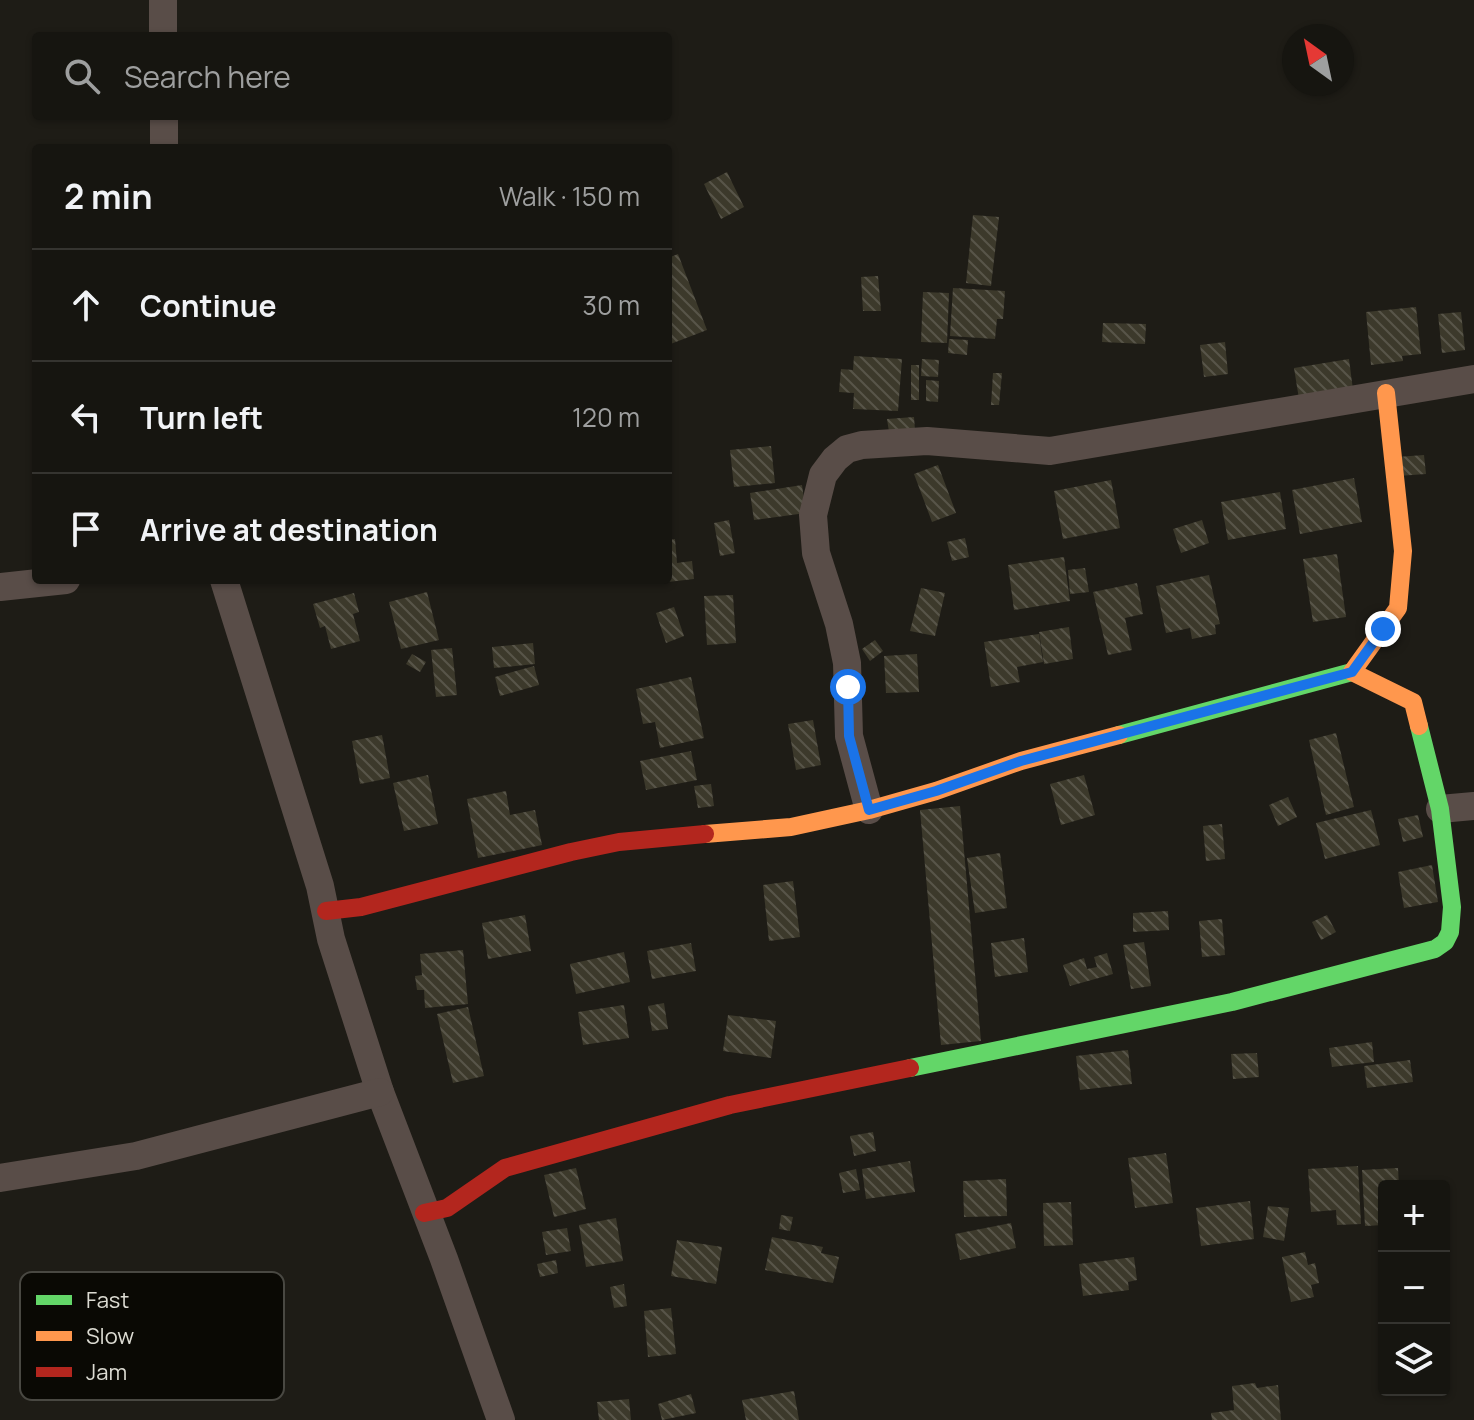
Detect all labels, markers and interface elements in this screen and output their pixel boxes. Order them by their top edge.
north arrow [1282,24,1354,96]
search box [32,32,672,120]
icon: search [60,54,104,98]
text: Search here [124,56,291,97]
text: 2 min [64,173,152,219]
text: Walk · 150 m [499,178,640,214]
icon: ahead [64,283,108,327]
text: Continue [140,285,276,326]
text: 30 m [583,287,640,323]
icon: left [64,395,108,439]
text: Turn left [140,397,263,438]
text: 120 m [572,399,640,435]
icon: arrive [64,507,108,551]
text: Arrive at destination [140,509,438,550]
route end [1365,611,1401,647]
route start [830,669,866,705]
map controls [1378,1180,1450,1396]
button: + [1378,1180,1450,1252]
button: − [1378,1252,1450,1324]
legend [20,1272,284,1400]
text: Fast [86,1285,129,1315]
text: Slow [86,1321,134,1351]
button: layers [1378,1324,1450,1396]
text: Jam [86,1357,127,1387]

